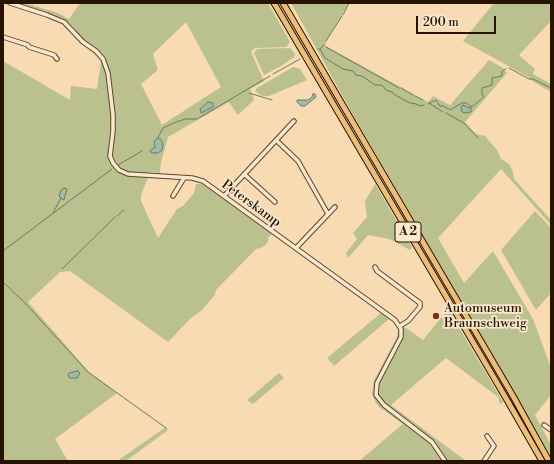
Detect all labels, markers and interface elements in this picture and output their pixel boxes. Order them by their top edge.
scale bar [418,8,498,34]
text: 200 m [423,15,459,30]
street label: Peterskamp [218,177,284,231]
road number: A 2 [395,222,421,242]
place label: Automuseum Braunschweig [444,301,527,332]
marker: Automuseum Braunschweig [431,311,441,321]

